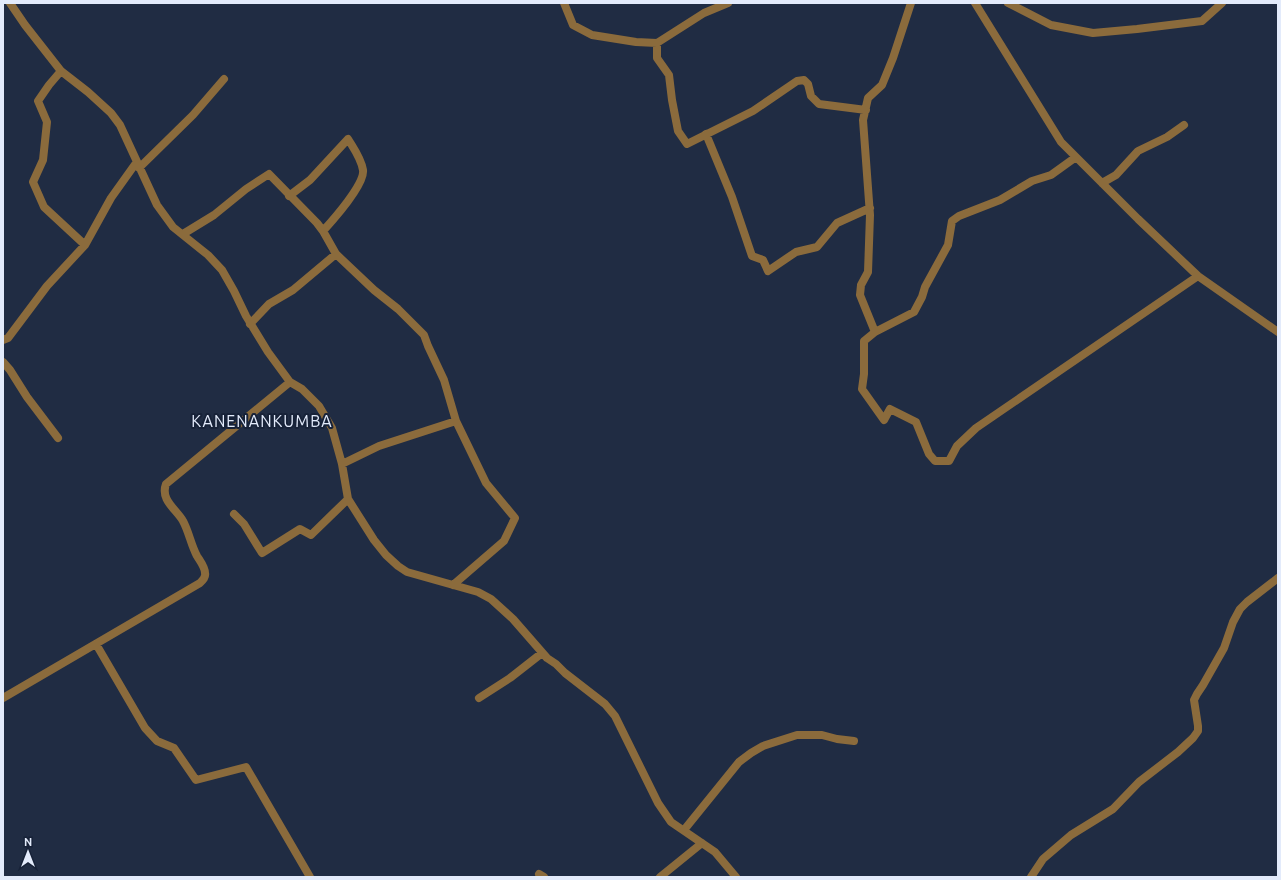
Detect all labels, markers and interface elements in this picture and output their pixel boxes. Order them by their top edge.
district label: KANENANKUMBA [191,412,333,430]
north arrow [8,832,48,872]
text: N [24,836,32,848]

